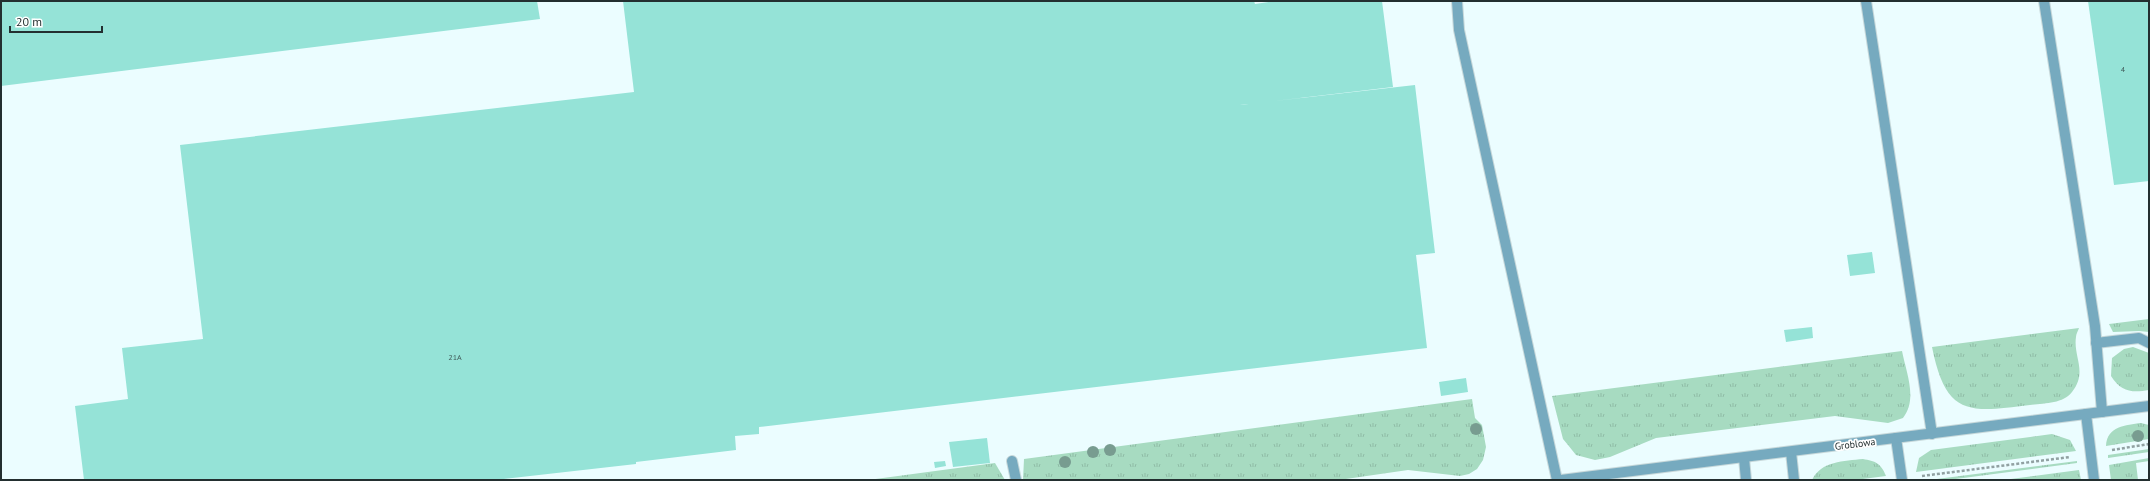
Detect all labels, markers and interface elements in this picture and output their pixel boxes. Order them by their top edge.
scale bar [10,8,102,34]
text: 20 m [16,14,42,29]
house number: 4 [2121,64,2126,74]
house number: 21A [448,352,462,362]
street label: Groblowa [1834,435,1876,453]

